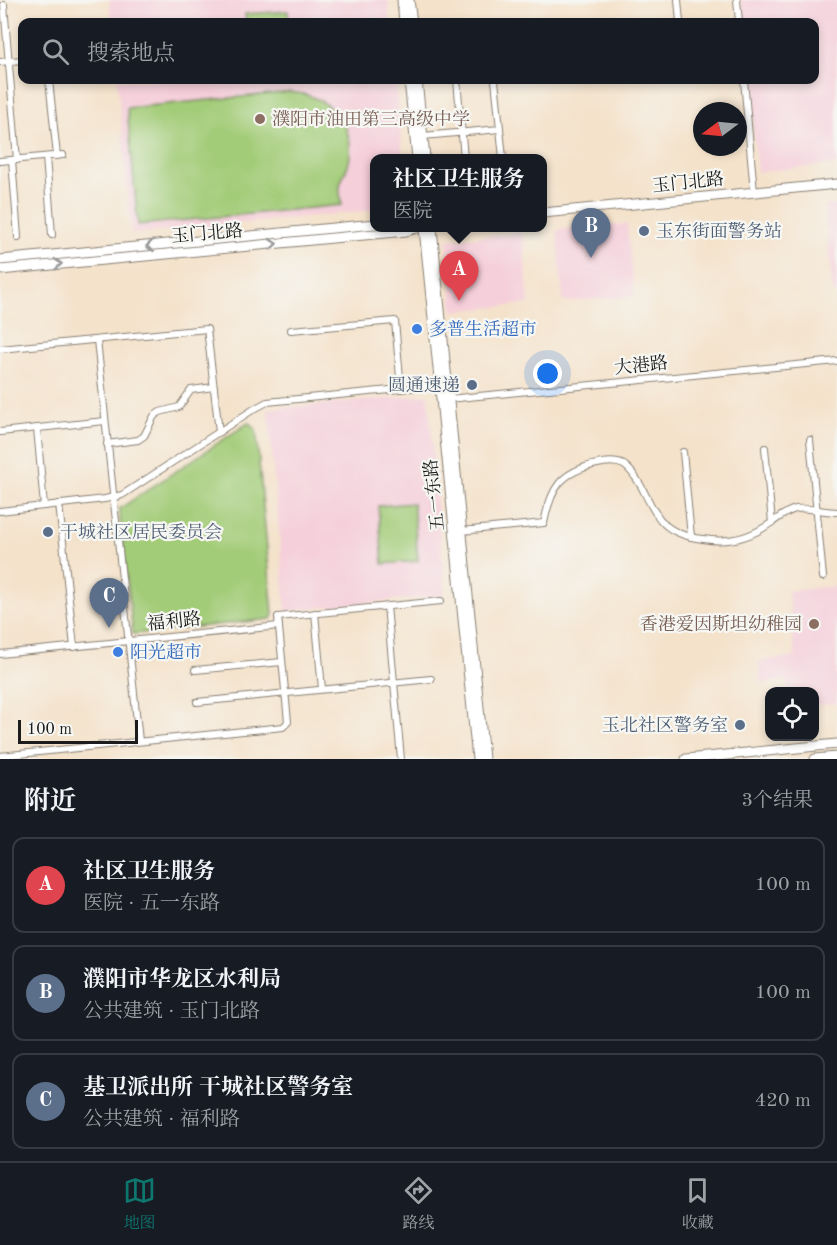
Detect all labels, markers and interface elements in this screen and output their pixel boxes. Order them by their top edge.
search box [18,18,819,84]
icon: search [39,35,72,68]
text: 搜索地点 [87,43,175,65]
north arrow [693,102,747,156]
place label: 濮阳市油田第三高级中学 [272,109,470,129]
marker: 濮阳市油田第三高级中学 [253,112,267,126]
popup [370,154,547,232]
street label: 玉门北路 [651,168,725,196]
text: 社区卫生服务 [392,169,525,191]
text: 医院 [392,202,432,222]
pin: B [572,208,610,258]
street label: 玉门北路 [170,220,244,246]
place label: 玉东街面警务站 [656,221,782,241]
marker: 玉东街面警务站 [637,224,651,238]
one-way arrow [269,238,278,251]
one-way arrow [145,239,154,252]
pin: A [440,252,478,301]
one-way arrow [54,258,63,271]
place label: 多普生活超市 [429,319,537,339]
marker: 多普生活超市 [410,322,424,336]
street label: 大港路 [613,352,669,378]
your location [533,359,562,388]
place label: 圆通速递 [388,375,460,395]
marker: 圆通速递 [465,378,479,392]
street label: 五一东路 [420,458,448,532]
place label: 干城社区居民委员会 [60,522,222,542]
marker: 干城社区居民委员会 [41,525,55,539]
pin: C [90,578,128,628]
street label: 福利路 [146,608,202,634]
place label: 香港爱因斯坦幼稚园 [640,614,802,634]
marker: 香港爱因斯坦幼稚园 [807,617,821,631]
place label: 阳光超市 [130,642,202,662]
marker: 阳光超市 [111,645,125,659]
map controls [765,687,819,741]
button: locate [765,687,819,741]
place label: 玉北社区警务室 [602,715,728,735]
scale bar [18,717,138,744]
marker: 玉北社区警务室 [733,718,747,732]
text: 100 m [27,722,72,738]
text: 附近 [24,789,76,815]
text: 3个结果 [741,791,813,811]
text: 社区卫生服务 [83,861,215,883]
text: A [38,875,53,895]
text: 100 m [755,875,811,895]
text: 医院 · 五一东路 [83,894,220,914]
text: 濮阳市华龙区水利局 [83,969,281,991]
text: B [38,983,53,1003]
text: 100 m [755,983,811,1003]
text: 公共建筑 · 玉门北路 [83,1002,260,1022]
text: 基卫派出所 干城社区警务室 [83,1077,353,1099]
text: C [39,1091,52,1111]
text: 420 m [755,1091,811,1111]
text: 公共建筑 · 福利路 [83,1110,240,1130]
tab: 地图 [123,1174,156,1234]
tab: 路线 [402,1174,435,1234]
tab: 收藏 [681,1174,714,1234]

